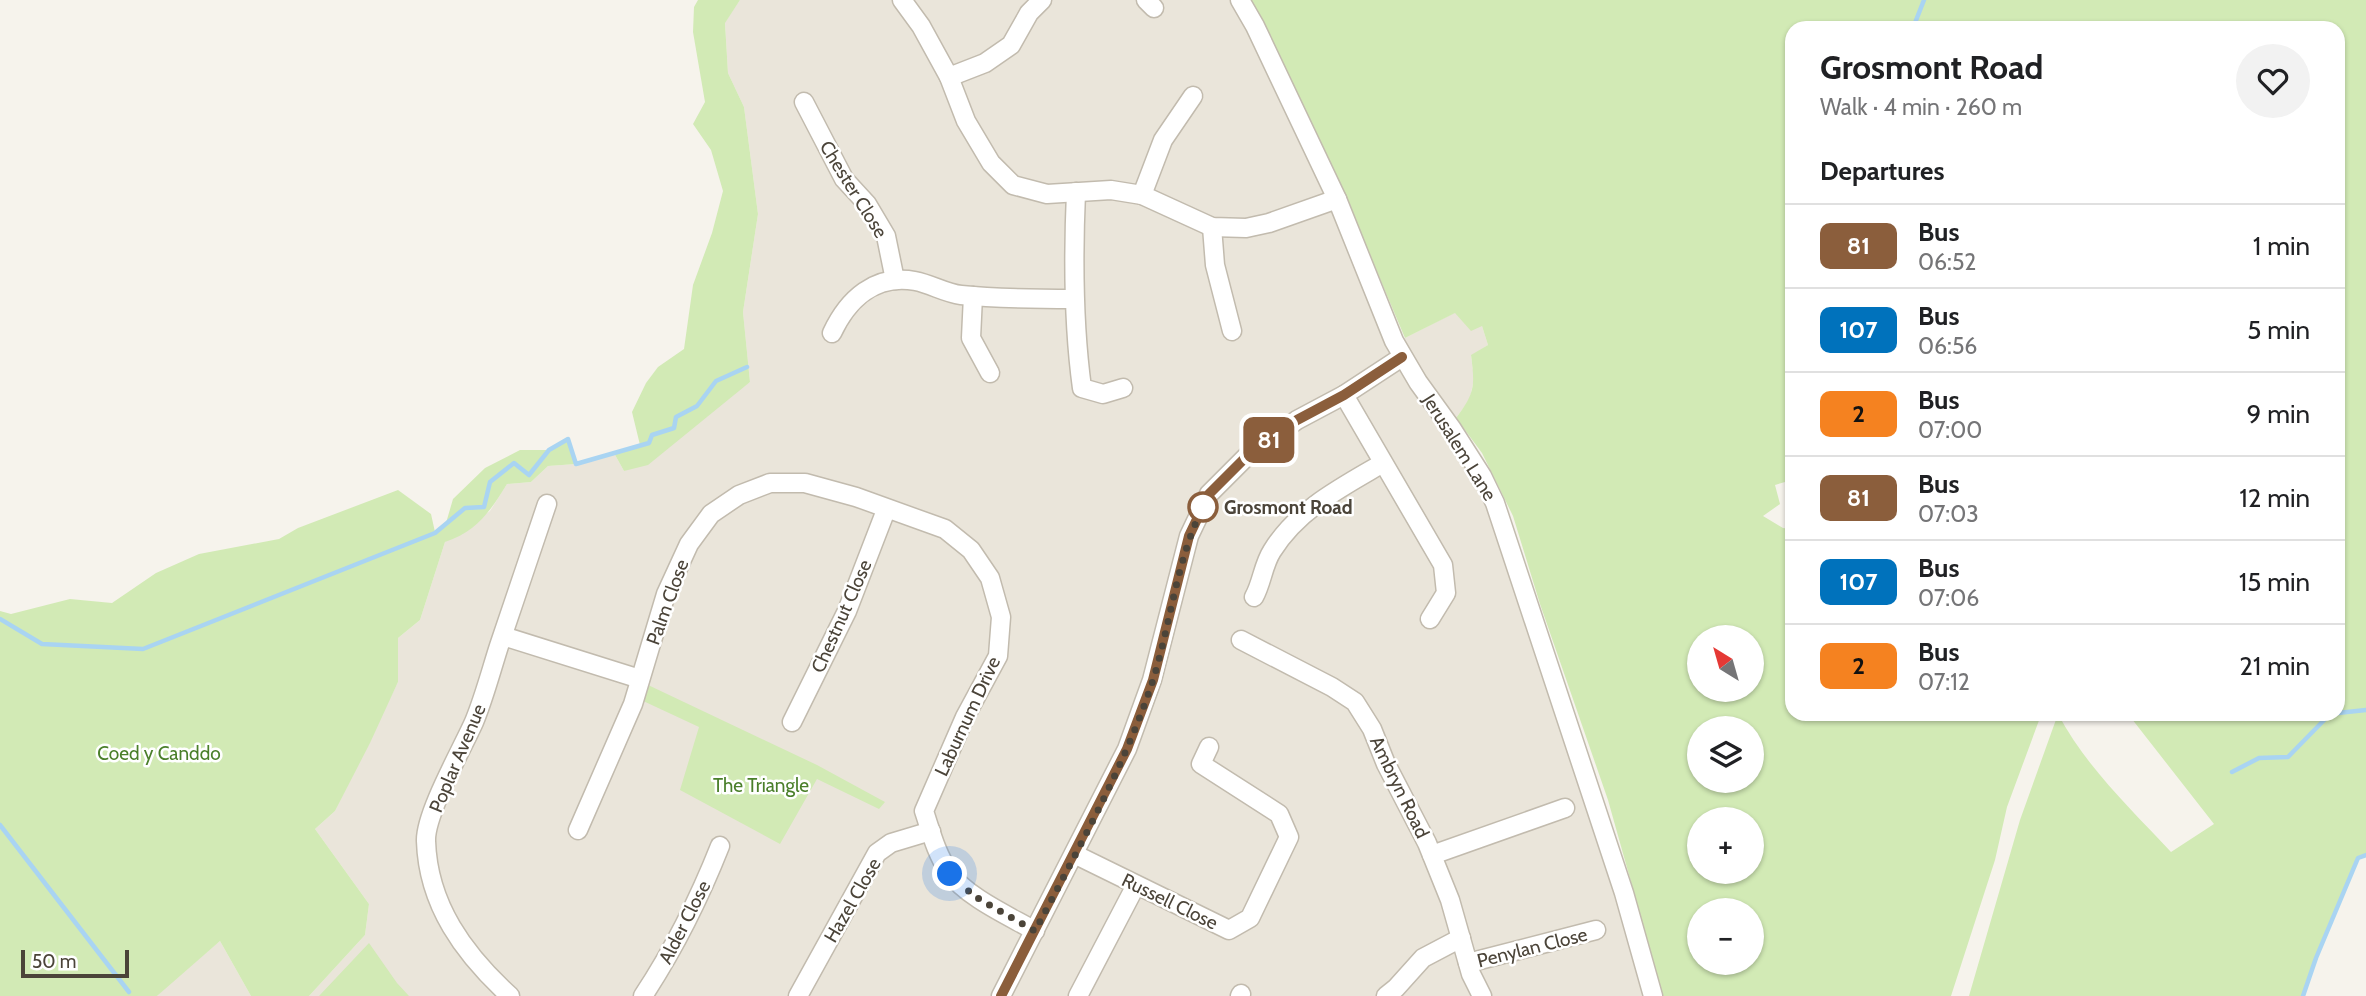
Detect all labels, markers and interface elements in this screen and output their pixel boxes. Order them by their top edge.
button: heart [2236,44,2310,118]
text: Grosmont Road [1820,47,2043,87]
text: Walk · 4 min · 260 m [1820,93,2022,121]
street label: Chester Close [815,136,893,242]
text: Departures [1820,155,1944,187]
text: Bus [1918,216,1959,248]
text: 1 min [2253,230,2310,262]
text: 81 [1847,231,1870,260]
text: 06:52 [1918,248,1976,276]
text: Bus [1918,300,1959,332]
text: 5 min [2247,314,2310,346]
text: 107 [1839,315,1878,344]
text: 06:56 [1918,332,1977,360]
text: Bus [1918,384,1959,416]
street label: Jerusalem Lane [1417,389,1502,505]
text: 9 min [2247,398,2310,430]
text: 2 [1852,399,1865,428]
text: 07:00 [1918,416,1982,444]
line badge: 81 [1238,417,1300,463]
text: 81 [1257,425,1281,454]
text: Bus [1918,468,1959,500]
text: 12 min [2239,482,2310,514]
text: 81 [1847,483,1870,512]
marker: Grosmont Road [1188,492,1218,522]
place label: Grosmont Road [1224,496,1353,519]
text: 07:03 [1918,500,1979,528]
text: Bus [1918,552,1959,584]
street label: Palm Close [641,556,694,648]
street label: Chestnut Close [806,556,877,676]
text: 15 min [2239,566,2310,598]
text: 107 [1839,567,1878,596]
text: 07:06 [1918,584,1979,612]
north arrow [1687,625,1764,702]
map controls [1687,625,1764,975]
text: Bus [1918,636,1959,668]
text: 21 min [2239,650,2310,682]
text: 2 [1852,651,1865,680]
street label: Laburnum Drive [930,653,1005,780]
text: 07:12 [1918,668,1970,696]
street label: Poplar Avenue [424,700,491,816]
button: layers [1687,716,1764,793]
street label: Ambryn Road [1365,732,1434,842]
park label: Coed y Canddo [97,742,221,765]
park label: The Triangle [713,774,809,797]
button: + [1687,807,1764,884]
street label: Hazel Close [819,854,886,947]
your location [932,856,967,891]
street label: Russell Close [1118,868,1222,935]
street label: Alder Close [654,876,715,968]
button: − [1687,898,1764,975]
street label: Penylan Close [1475,923,1590,972]
scale bar [21,947,130,979]
text: 50 m [32,950,76,973]

